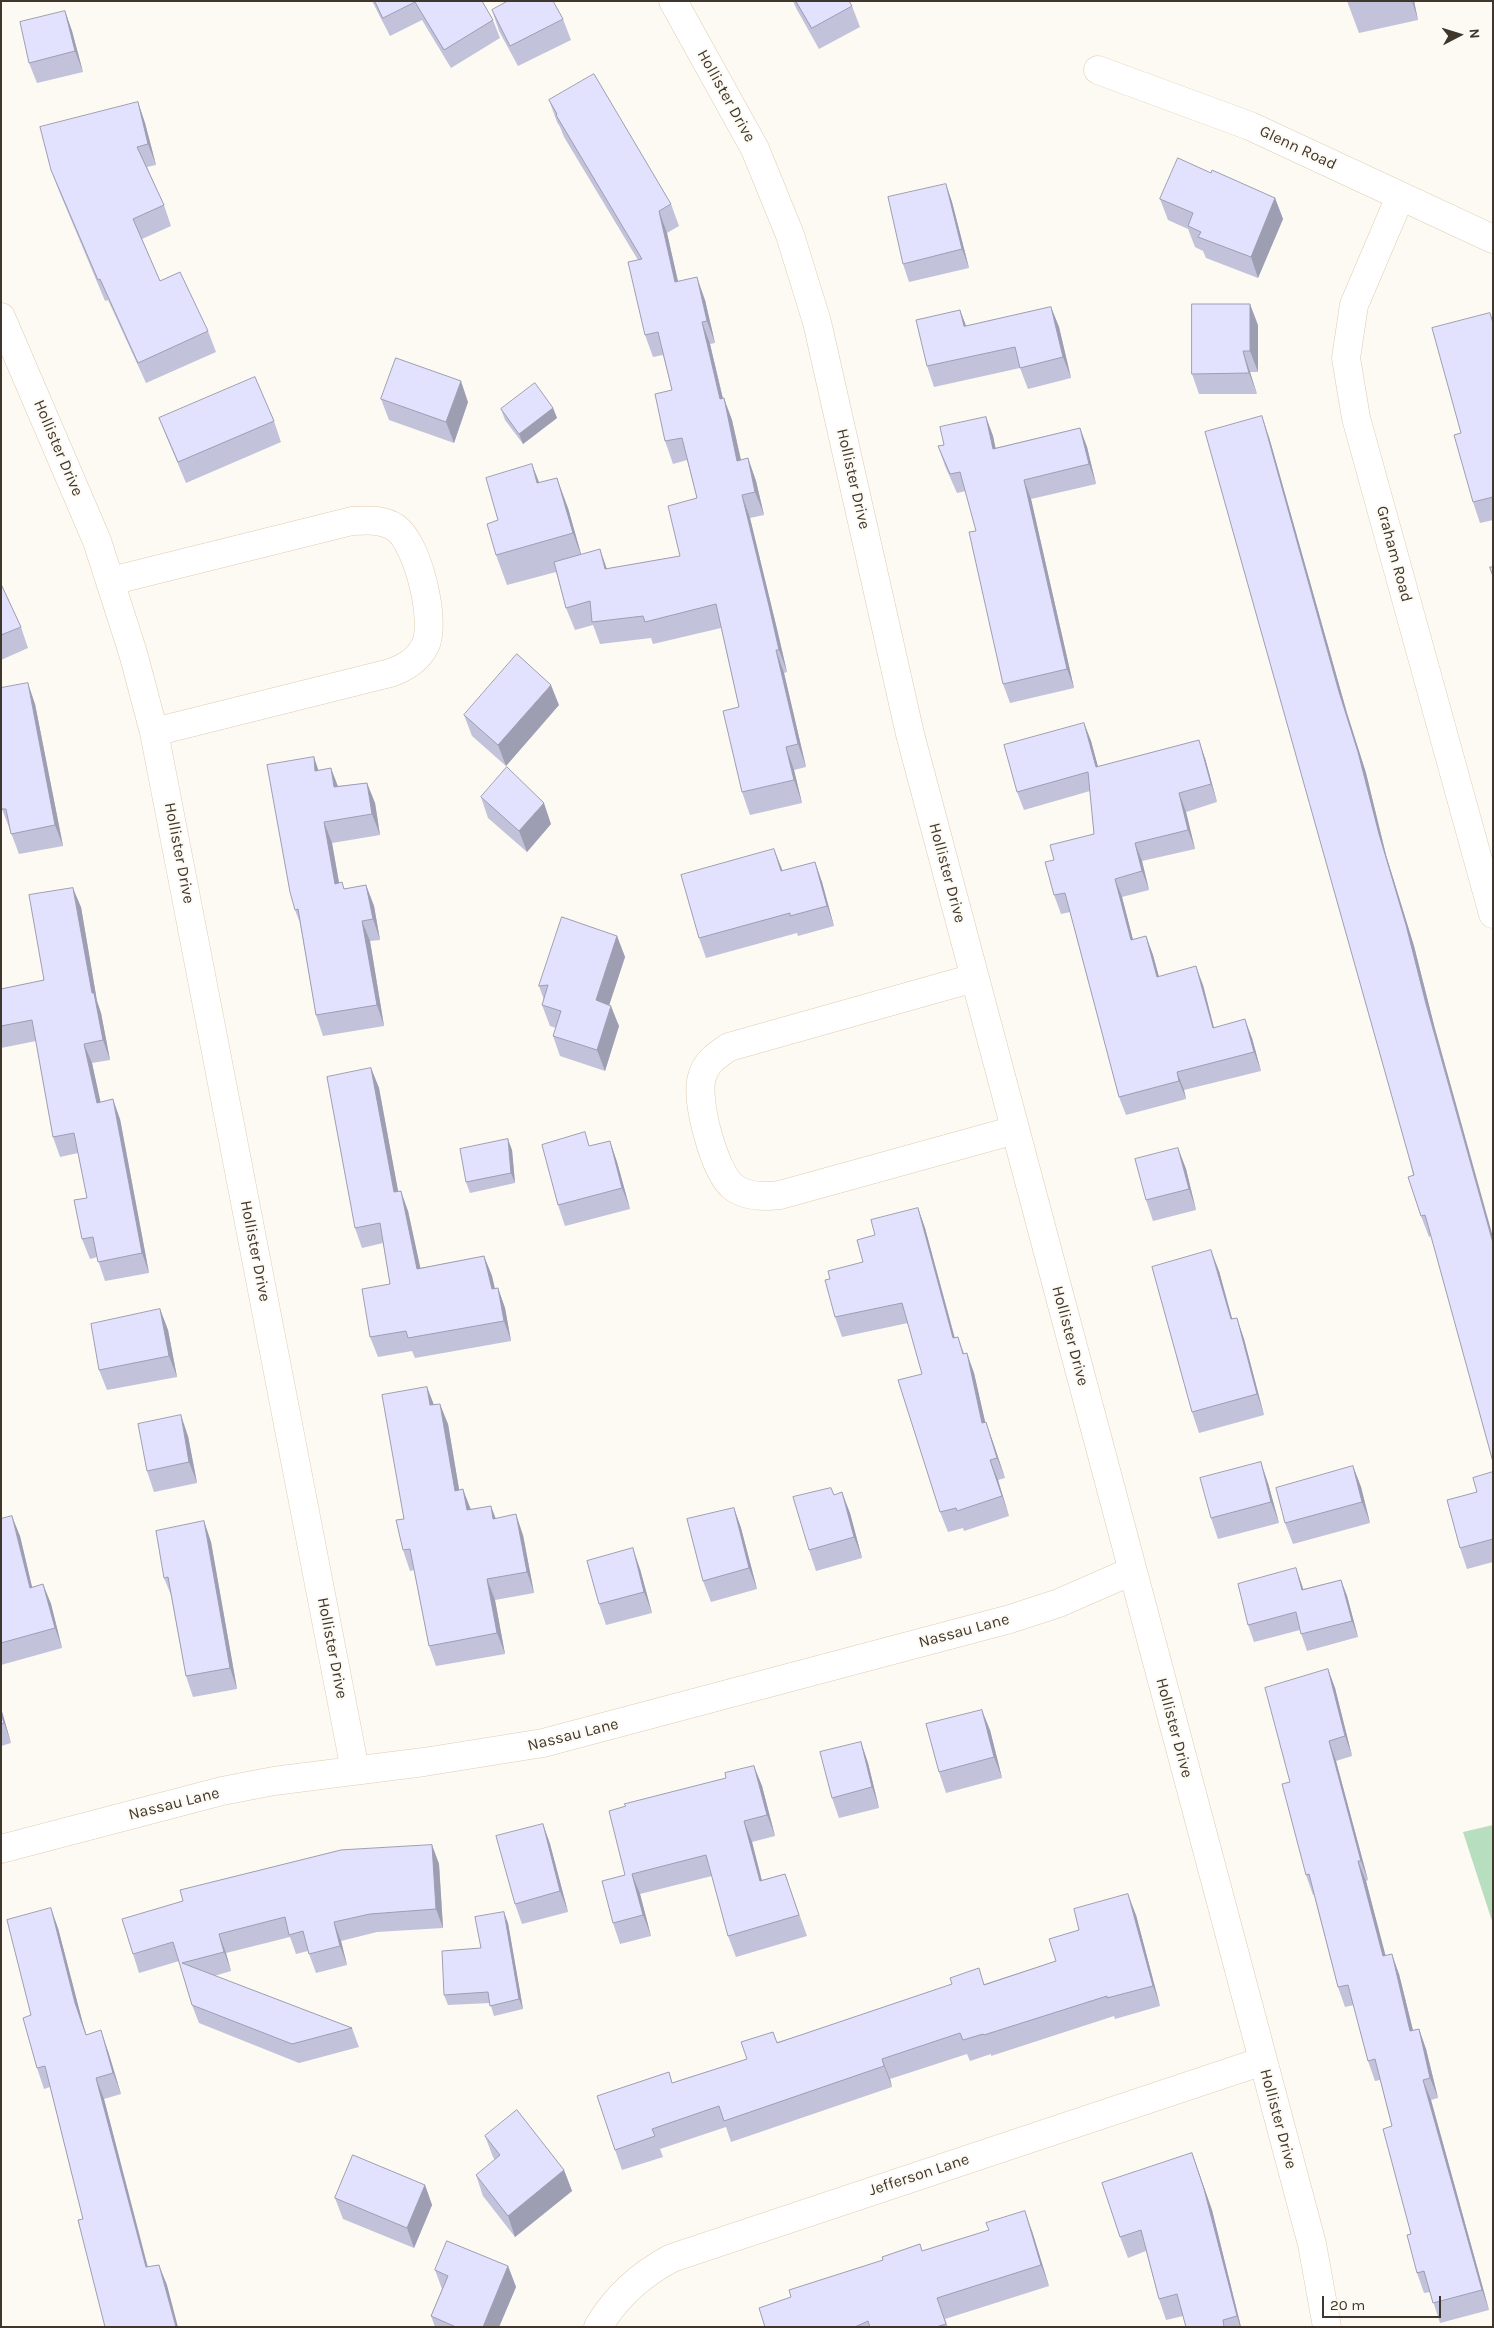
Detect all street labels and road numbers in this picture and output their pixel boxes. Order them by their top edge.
street label: Hollister Drive [693,46,759,146]
street label: Glenn Road [1256,122,1340,174]
street label: Hollister Drive [29,397,87,499]
street label: Hollister Drive [832,427,874,531]
street label: Graham Road [1372,504,1416,604]
street label: Hollister Drive [160,801,198,905]
street label: Hollister Drive [924,821,970,925]
street label: Hollister Drive [236,1199,274,1303]
street label: Hollister Drive [1047,1284,1093,1388]
street label: Hollister Drive [313,1596,351,1700]
street label: Nassau Lane [917,1610,1011,1652]
street label: Hollister Drive [1151,1676,1197,1780]
street label: Nassau Lane [526,1714,620,1756]
street label: Nassau Lane [127,1783,221,1825]
street label: Hollister Drive [1255,2067,1301,2171]
street label: Jefferson Lane [866,2150,972,2200]

